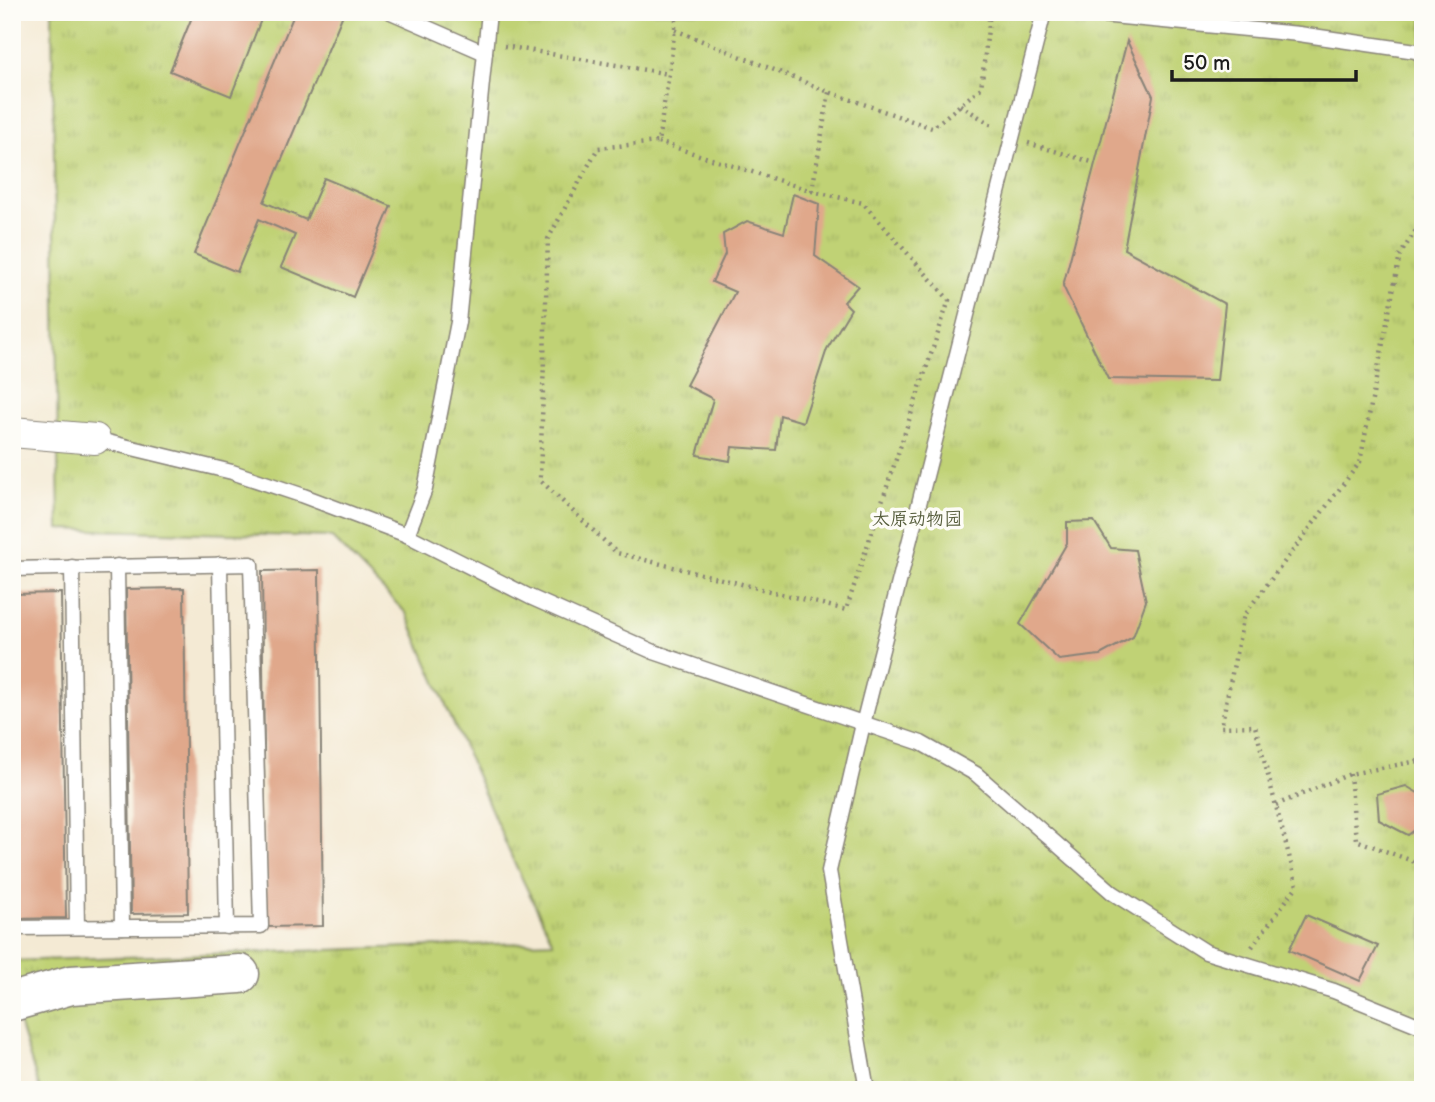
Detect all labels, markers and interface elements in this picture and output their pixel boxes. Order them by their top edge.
scale bar [1172,38,1356,82]
text: 50 m [1183,51,1230,76]
park label: 太原动物园 [872,509,962,530]

